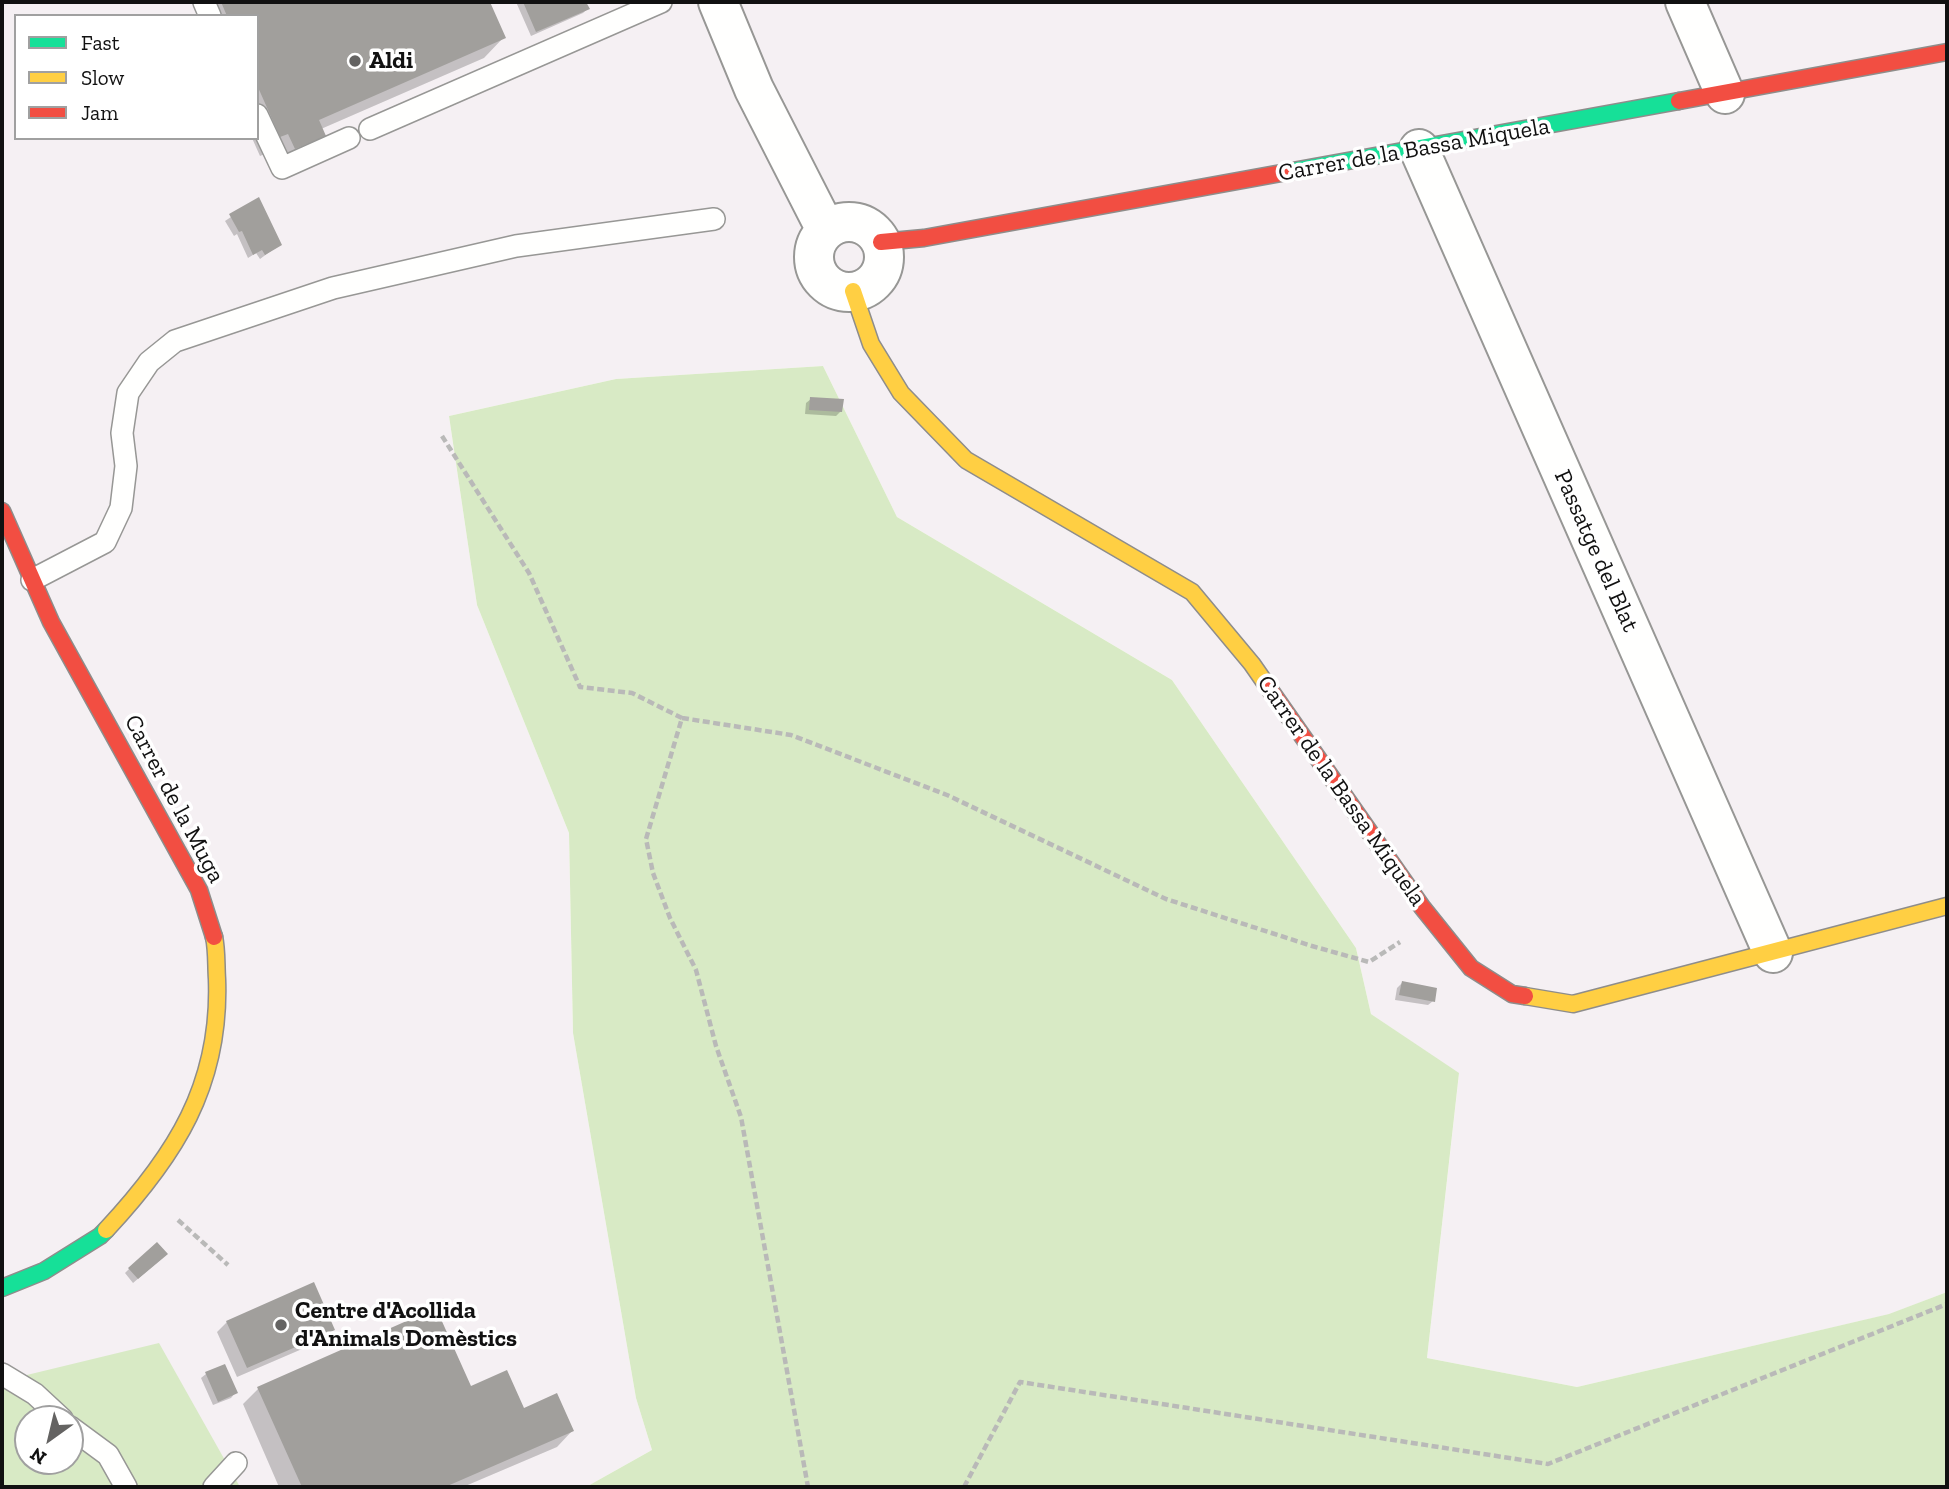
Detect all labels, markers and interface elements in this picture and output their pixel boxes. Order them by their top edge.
legend [14,14,259,140]
text: Fast [81,30,120,55]
place label: Aldi [369,47,413,75]
marker: Aldi [347,53,363,69]
text: Slow [81,65,124,90]
text: Jam [81,100,118,125]
street label: Carrer de la Bassa Miquela [1276,112,1552,188]
street label: Passatge del Blat [1547,466,1645,636]
street label: Carrer de la Bassa Miquela [1250,670,1432,912]
street label: Carrer de la Muga [118,710,230,888]
place label: Centre d'Acollida d'Animals Domèstics [295,1297,517,1353]
marker: Centre d'Acollida d'Animals Domèstics [273,1317,289,1333]
north arrow [14,1405,84,1475]
text: N [26,1443,51,1470]

